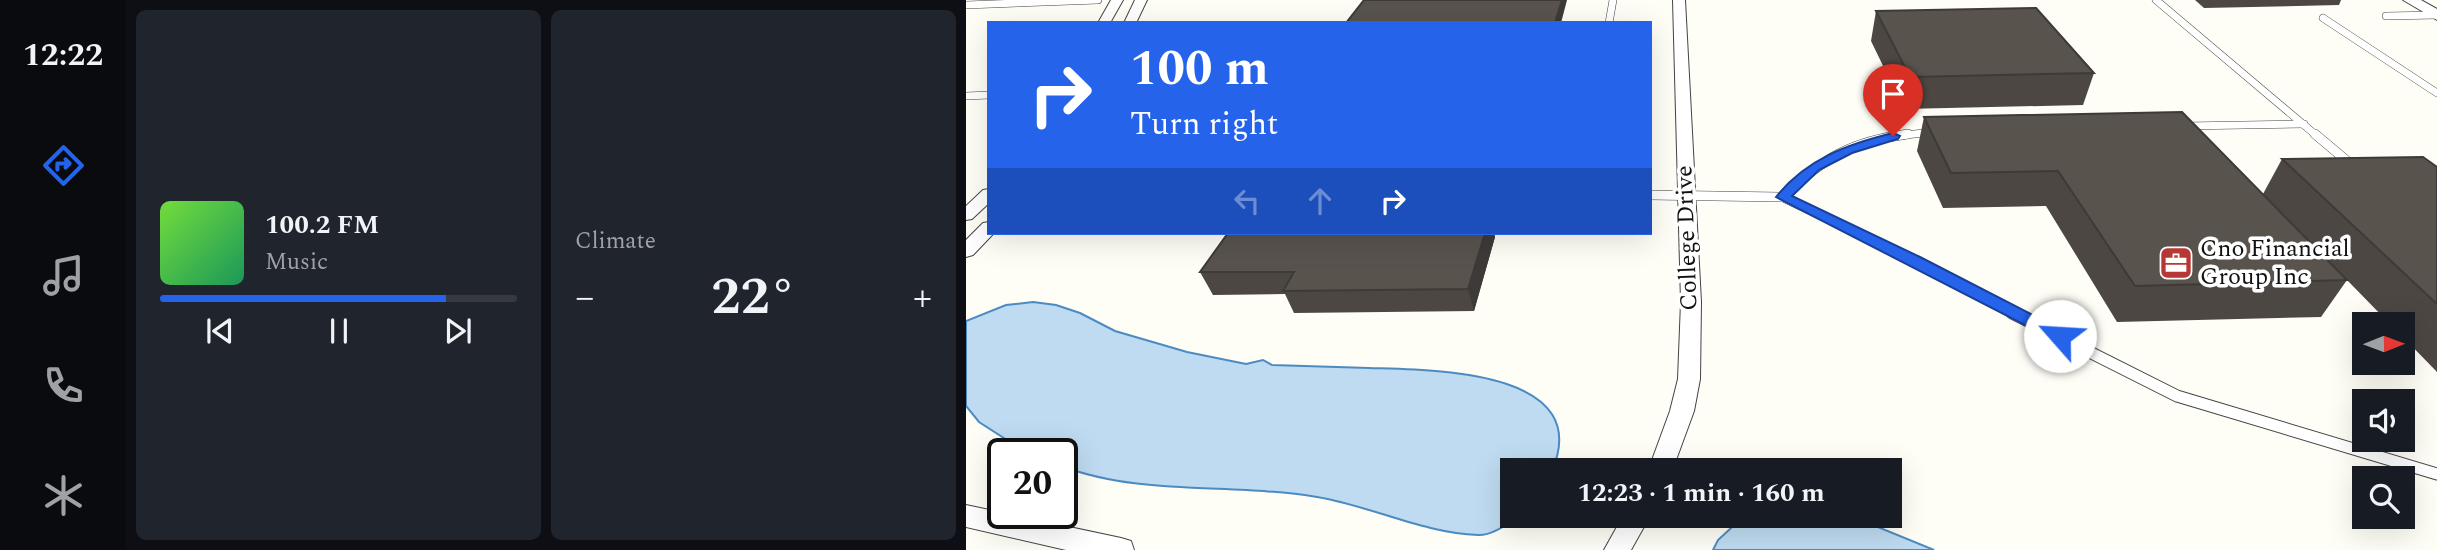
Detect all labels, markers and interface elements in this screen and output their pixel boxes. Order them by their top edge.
text: 12:22 [23,31,103,80]
text: 100 m [1130,32,1269,107]
icon: right [1015,49,1106,140]
pin [1863,64,1923,136]
icon: arrive [1874,75,1912,113]
text: Turn right [1130,100,1278,149]
icon: directions [39,141,88,190]
street label: College Drive [1666,165,1708,311]
icon: left [1228,182,1266,220]
icon: ahead [1301,182,1339,220]
icon: right [1374,182,1412,220]
text: 100.2 FM [265,205,379,245]
text: Climate [575,224,656,259]
place label: Cno Financial Group Inc [2200,231,2350,295]
office icon: Cno Financial Group Inc [2157,244,2195,282]
text: Music [265,245,328,280]
icon: music [39,251,88,300]
text: 22° [711,258,796,337]
text: − [575,269,594,327]
text: + [913,269,932,327]
position arrow [2023,299,2097,373]
icon: previous [201,312,239,350]
icon: pause [320,312,358,350]
icon: next [439,312,477,350]
north arrow [2352,312,2415,374]
map controls [2352,312,2415,529]
icon: phone [39,361,88,410]
button: sound [2352,389,2415,452]
speed limit sign: 20 [987,438,1078,529]
button: search [2352,466,2415,529]
icon: climate [39,471,88,520]
text: 12:23 · 1 min · 160 m [1577,473,1825,513]

